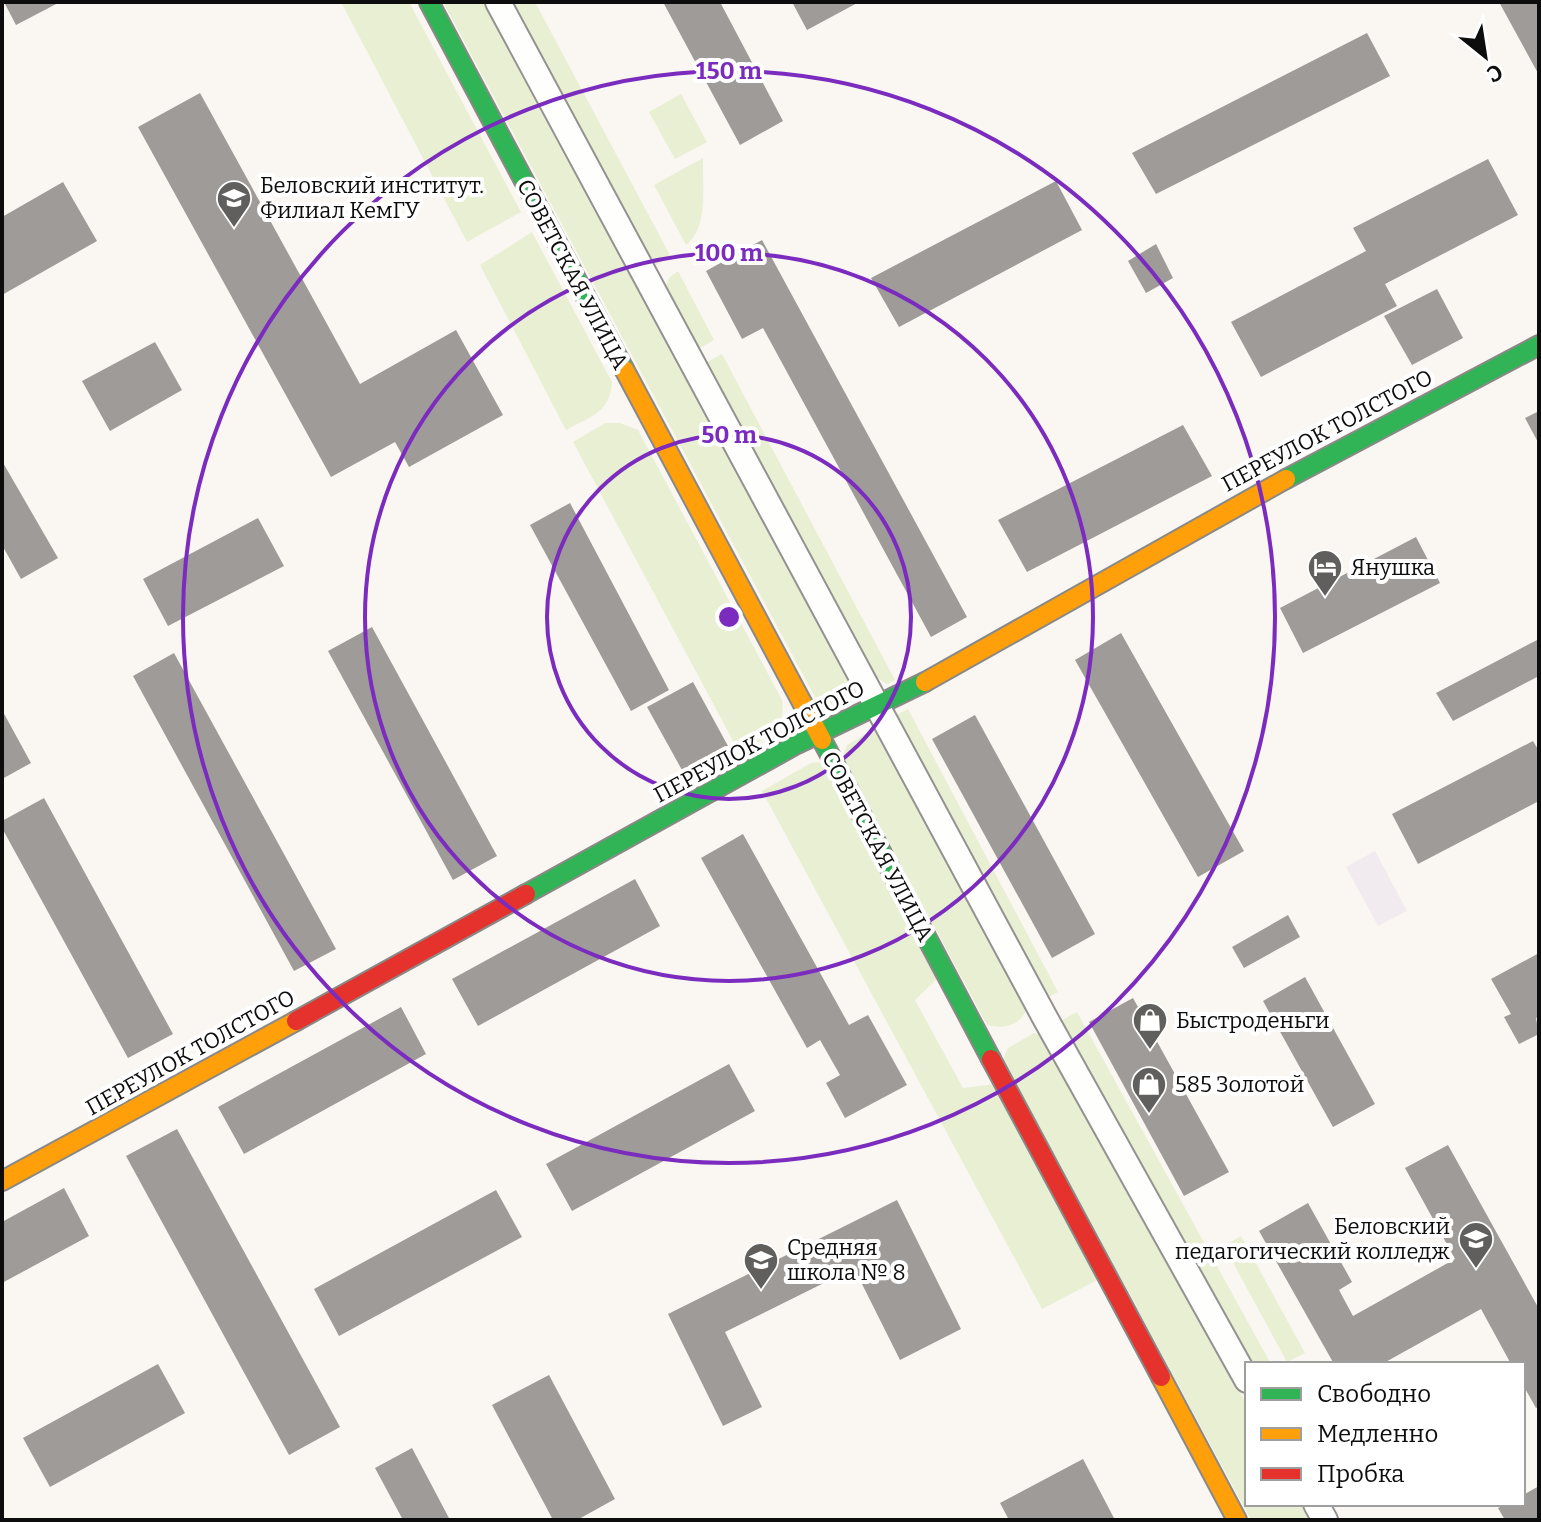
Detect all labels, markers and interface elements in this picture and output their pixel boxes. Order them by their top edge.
north arrow [1445,16,1525,96]
text: 150 m [696,57,762,85]
text: С [1482,58,1508,88]
place label: Беловский институт. Филиал КемГУ [260,172,484,224]
street label: СОВЕТСКАЯ УЛИЦА [511,175,634,374]
school or university icon: Беловский институт. Филиал КемГУ [215,179,253,229]
text: 100 m [695,239,763,267]
street label: ПЕРЕУЛОК ТОЛСТОГО [1217,363,1437,497]
text: 50 m [701,421,757,449]
hotel icon: Янушка [1306,548,1344,598]
place label: Янушка [1351,554,1435,581]
centre of rings [715,603,743,631]
street label: ПЕРЕУЛОК ТОЛСТОГО [649,674,869,808]
street label: СОВЕТСКАЯ УЛИЦА [816,747,939,946]
street label: ПЕРЕУЛОК ТОЛСТОГО [81,984,299,1121]
shop icon: Быстроденьги [1131,1001,1169,1051]
place label: Быстроденьги [1176,1007,1330,1034]
shop icon: 585 Золотой [1130,1065,1168,1115]
place label: 585 Золотой [1175,1071,1304,1098]
place label: Беловский педагогический колледж [1175,1213,1450,1265]
school or university icon: Беловский педагогический колледж [1457,1220,1495,1270]
place label: Средняя школа № 8 [787,1234,906,1286]
school or university icon: Средняя школа № 8 [742,1241,780,1291]
legend [1245,1362,1525,1506]
text: Свободно [1317,1380,1431,1408]
text: Медленно [1317,1420,1438,1448]
text: Пробка [1317,1460,1404,1488]

